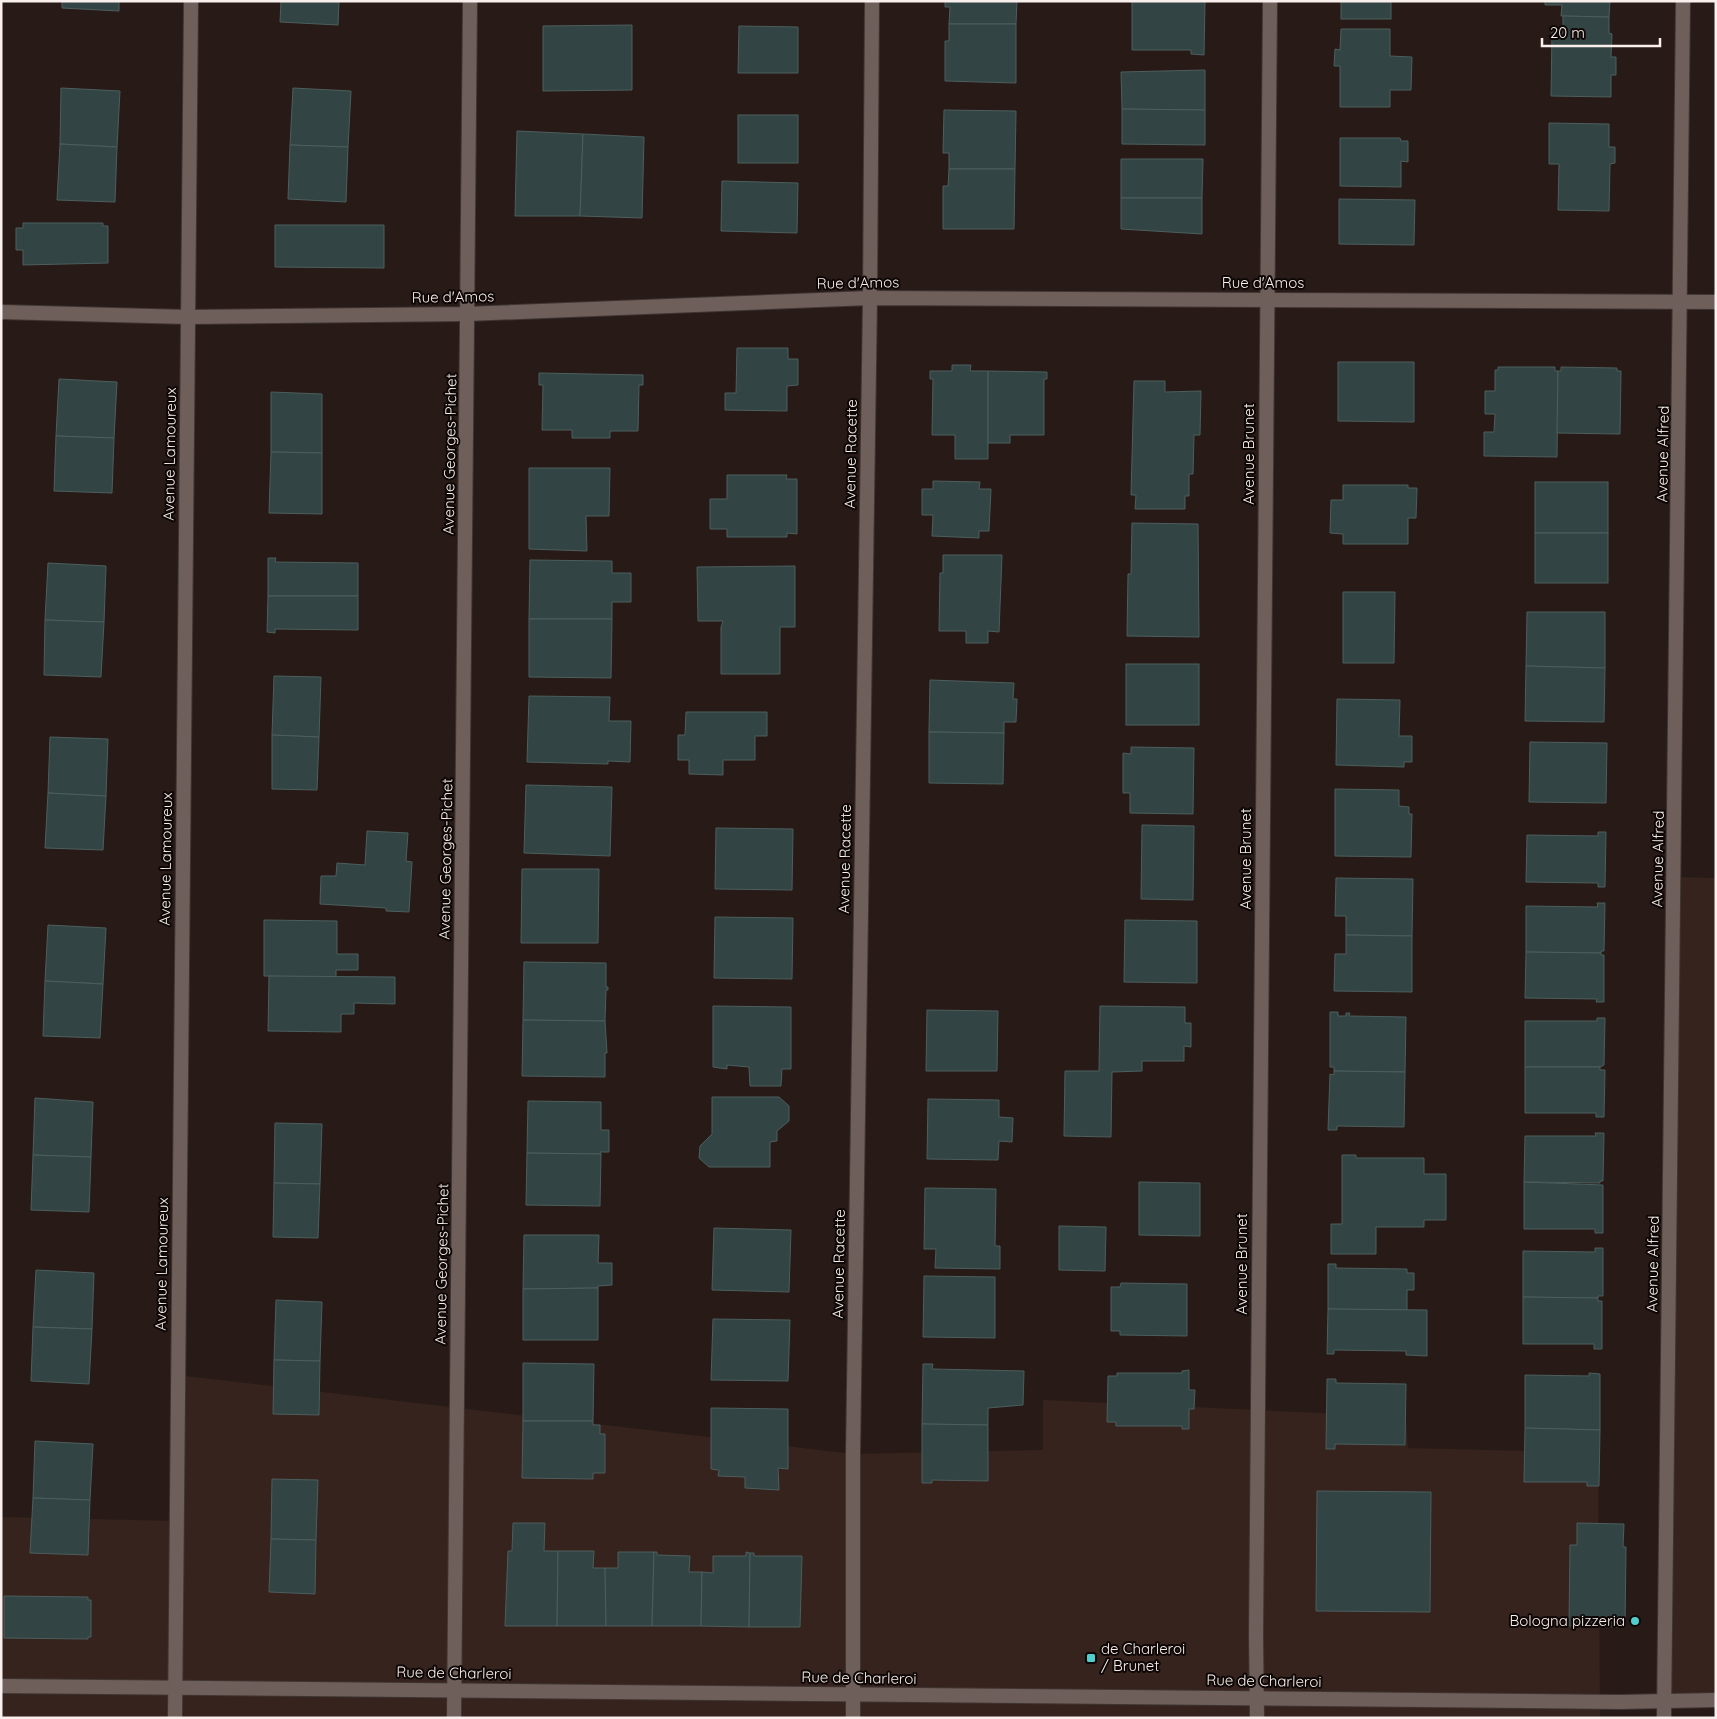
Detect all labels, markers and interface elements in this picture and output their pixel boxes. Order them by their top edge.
scale bar [1542,15,1660,47]
text: 20 m [1550,23,1585,42]
street label: Rue d'Amos [817,272,899,293]
street label: Rue d'Amos [1222,273,1304,292]
street label: Rue d'Amos [412,286,494,307]
street label: Avenue Georges-Pichet [439,373,460,535]
street label: Avenue Lamoureux [159,387,180,521]
street label: Avenue Racette [840,399,861,509]
street label: Avenue Brunet [1239,403,1258,505]
street label: Avenue Alfred [1652,405,1673,503]
street label: Avenue Georges-Pichet [435,778,456,940]
street label: Avenue Lamoureux [155,792,176,926]
street label: Avenue Racette [834,804,855,914]
street label: Avenue Brunet [1236,808,1255,910]
street label: Avenue Alfred [1647,810,1668,908]
street label: Avenue Georges-Pichet [431,1183,452,1345]
street label: Avenue Lamoureux [151,1197,172,1331]
street label: Avenue Racette [828,1209,849,1319]
street label: Avenue Brunet [1232,1213,1251,1315]
street label: Avenue Alfred [1642,1215,1663,1313]
place label: Bologna pizzeria [1510,1611,1625,1630]
marker: Bologna pizzeria [1629,1615,1641,1627]
place label: de Charleroi / Brunet [1101,1639,1185,1675]
marker: de Charleroi / Brunet [1085,1652,1097,1664]
street label: Rue de Charleroi [396,1662,512,1683]
street label: Rue de Charleroi [801,1667,917,1688]
street label: Rue de Charleroi [1206,1670,1322,1691]

